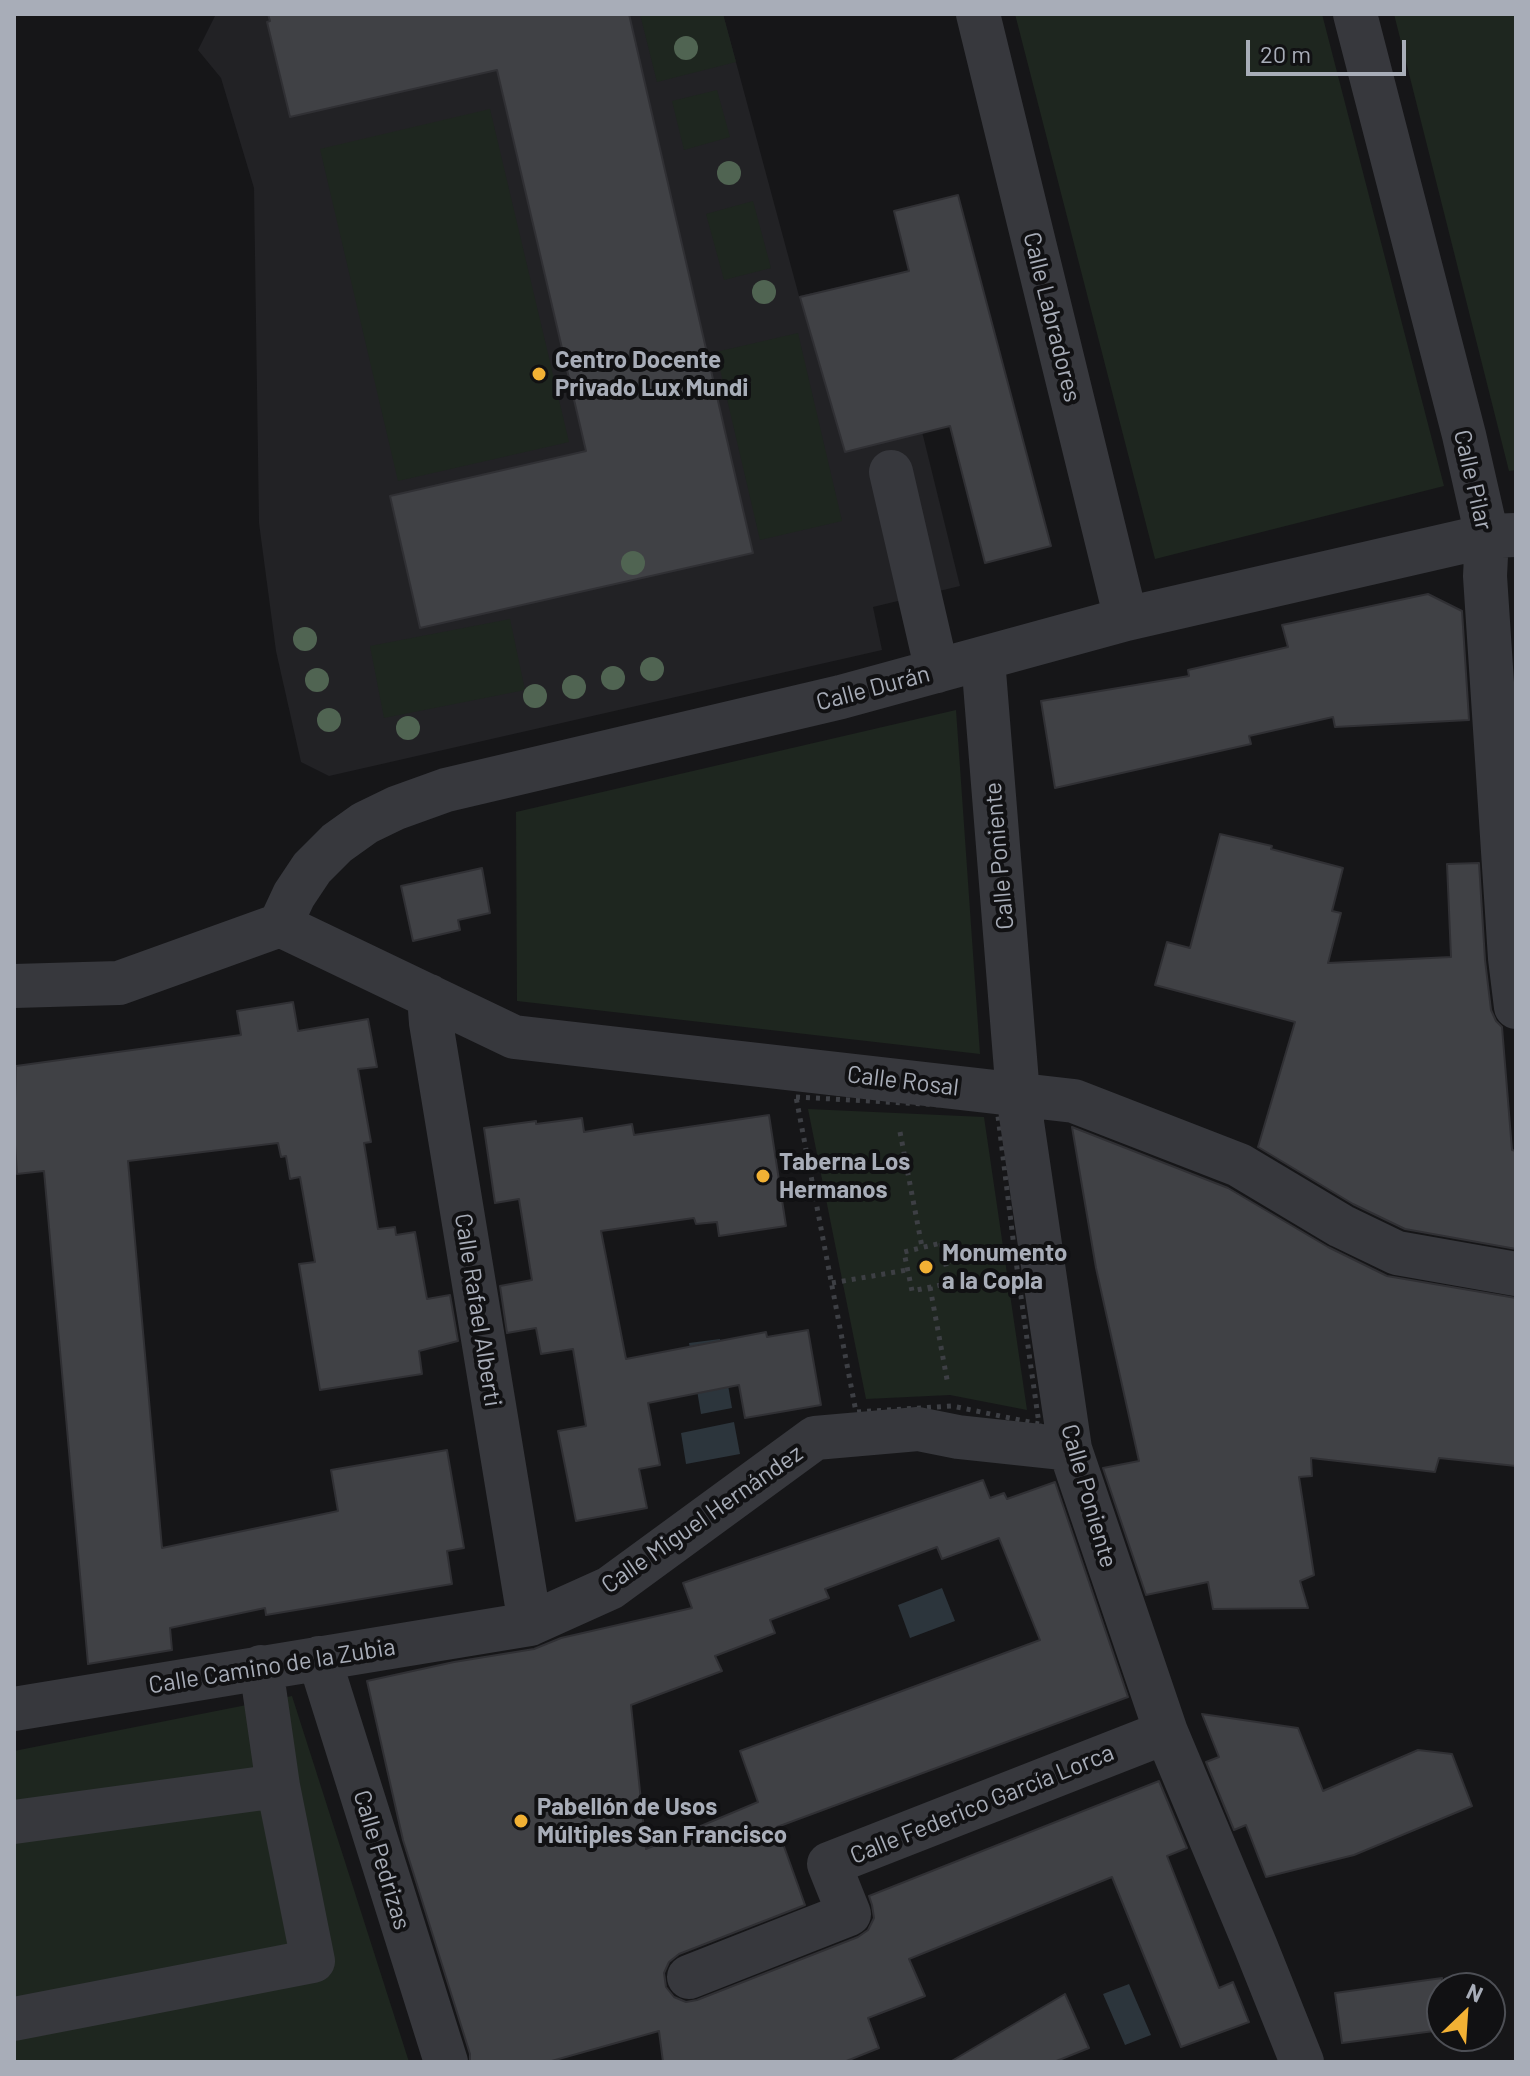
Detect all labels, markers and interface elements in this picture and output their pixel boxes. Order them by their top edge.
scale bar [1250,24,1410,74]
text: 20 m [1260,39,1311,68]
street label: Calle Labradores [1017,229,1087,405]
place label: Centro Docente Privado Lux Mundi [555,346,748,402]
marker: Centro Docente Privado Lux Mundi [530,365,548,383]
street label: Calle Pilar [1447,427,1499,533]
street label: Calle Durán [813,659,933,717]
street label: Calle Poniente [978,781,1020,931]
street label: Calle Rosal [846,1060,960,1102]
place label: Taberna Los Hermanos [779,1148,910,1204]
marker: Taberna Los Hermanos [754,1167,772,1185]
street label: Calle Rafael Alberti [448,1211,508,1409]
place label: Monumento a la Copla [942,1239,1067,1295]
marker: Monumento a la Copla [917,1258,935,1276]
street label: Calle Poniente [1055,1421,1123,1571]
street label: Calle Miguel Hernández [596,1439,808,1599]
street label: Calle Camino de la Zubia [147,1632,397,1700]
street label: Calle Federico García Lorca [846,1738,1118,1870]
street label: Calle Pedrizas [347,1787,417,1933]
place label: Pabellón de Usos Múltiples San Francisco [537,1793,787,1849]
marker: Pabellón de Usos Múltiples San Francisco [512,1812,530,1830]
north arrow [1426,1972,1506,2052]
text: N [1463,1977,1487,2007]

